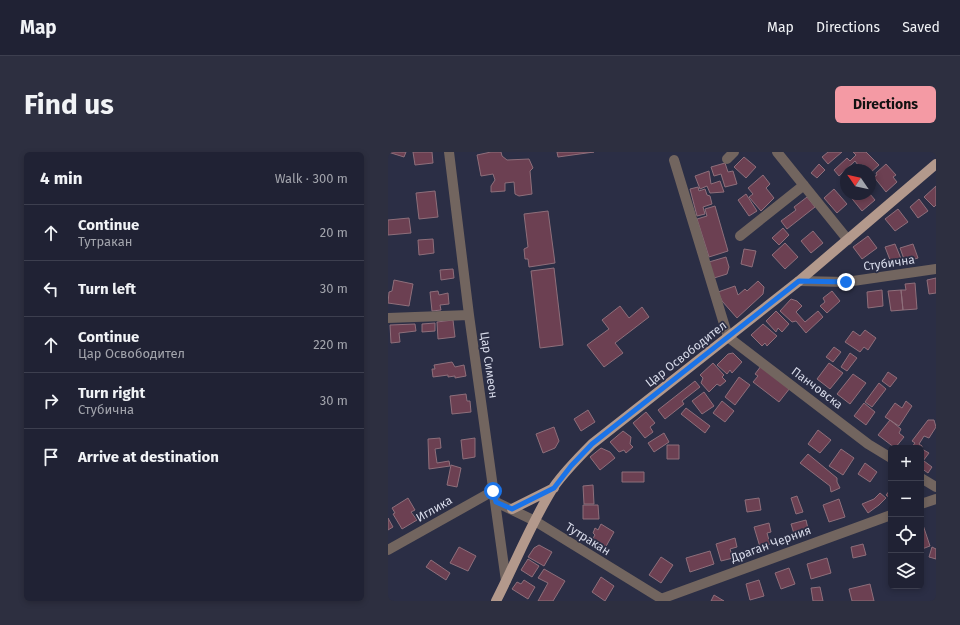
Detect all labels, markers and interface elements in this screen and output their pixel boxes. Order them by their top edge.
text: Map [20,16,57,39]
text: Map [767,19,794,36]
text: Directions [816,19,880,36]
text: Saved [902,19,940,36]
button: Directions [835,86,936,123]
text: Find us [24,88,114,121]
north arrow [840,164,876,200]
text: 4 min [40,168,83,189]
text: Walk · 300 m [275,171,348,186]
text: Continue [78,216,139,234]
icon: ahead [40,222,62,244]
text: 20 m [320,225,348,240]
text: Тутракан [78,234,132,249]
street label: Стубична [862,252,916,274]
route end [837,273,855,291]
icon: left [40,278,62,300]
text: Turn left [78,280,136,298]
text: 30 m [320,281,348,296]
street label: Цар Освободител [643,318,729,390]
text: Continue [78,328,139,346]
street label: Цар Симеон [477,331,501,399]
icon: ahead [40,334,62,356]
text: 220 m [313,337,348,352]
text: Цар Освободител [78,346,185,361]
street label: Панчовска [789,364,845,412]
text: Turn right [78,384,145,402]
icon: right [40,390,62,412]
text: 30 m [320,393,348,408]
text: Стубична [78,402,134,417]
map controls [888,445,924,589]
button: + [888,445,924,481]
icon: arrive [40,446,62,468]
text: Arrive at destination [78,448,219,466]
button: − [888,481,924,517]
route start [484,482,502,500]
street label: Иглика [413,493,455,525]
button: locate [888,517,924,553]
street label: Тутракан [563,520,613,558]
street label: Драган Черния [728,523,813,565]
button: layers [888,553,924,589]

